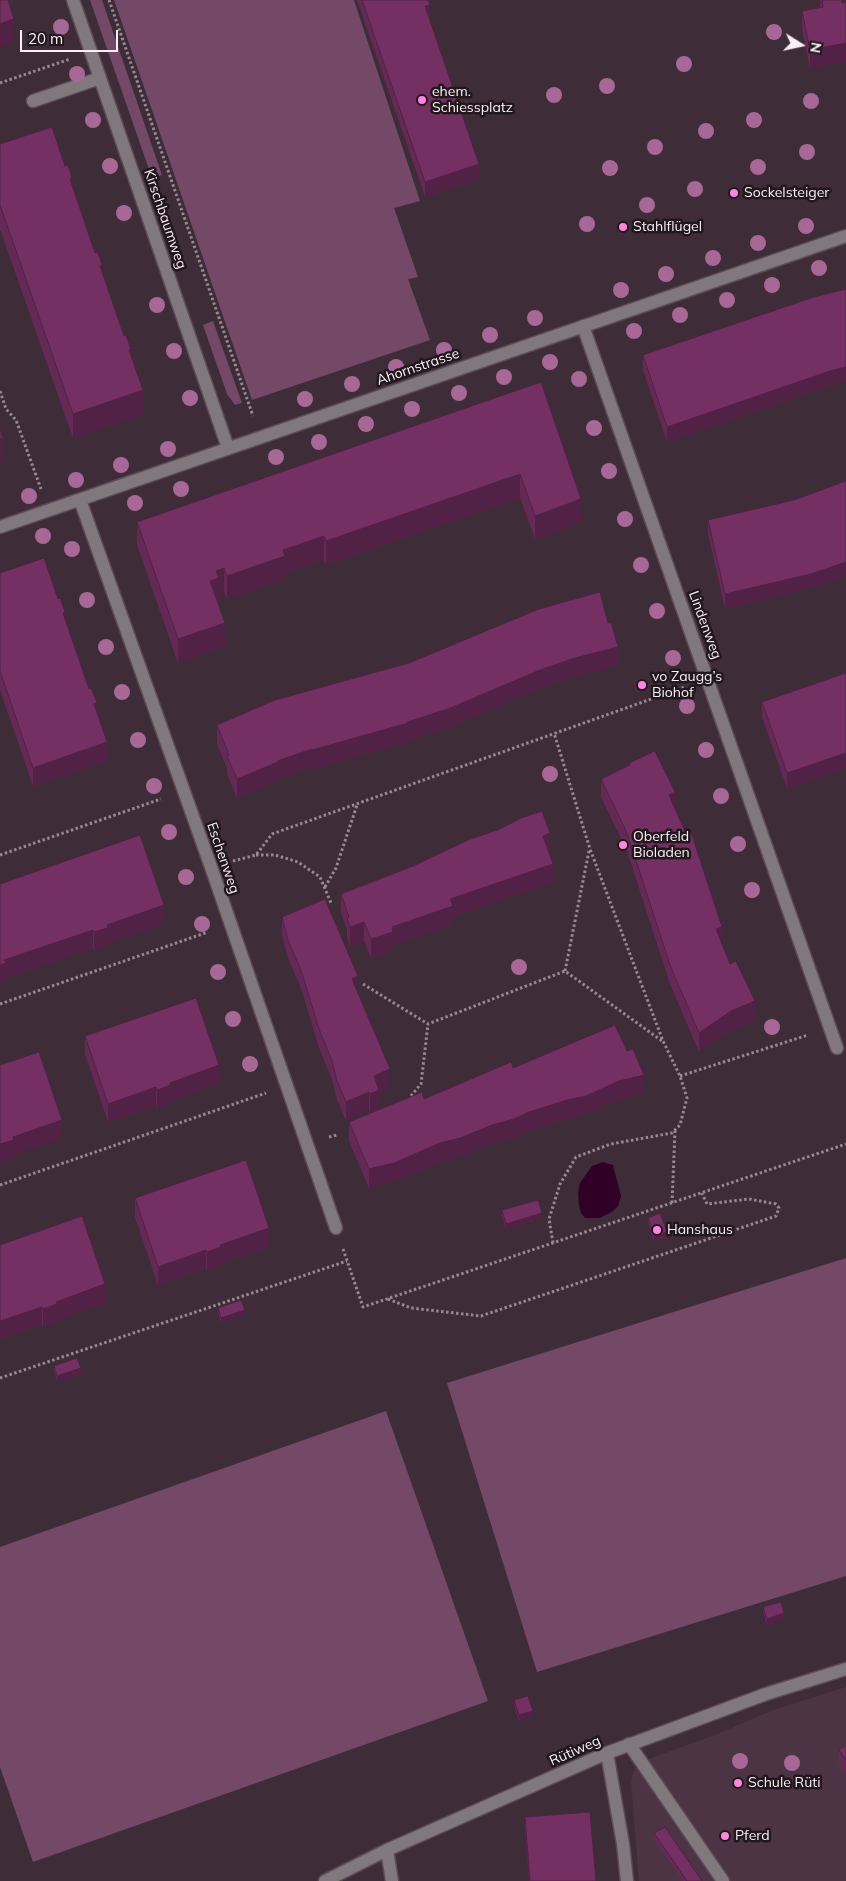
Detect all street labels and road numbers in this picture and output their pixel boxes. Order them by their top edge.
street label: Kirschbaumweg [140,167,190,271]
street label: Ahornstrasse [374,345,462,389]
street label: Lindenweg [685,589,725,661]
street label: Eschenweg [203,820,243,896]
street label: Rütiweg [547,1732,603,1770]

